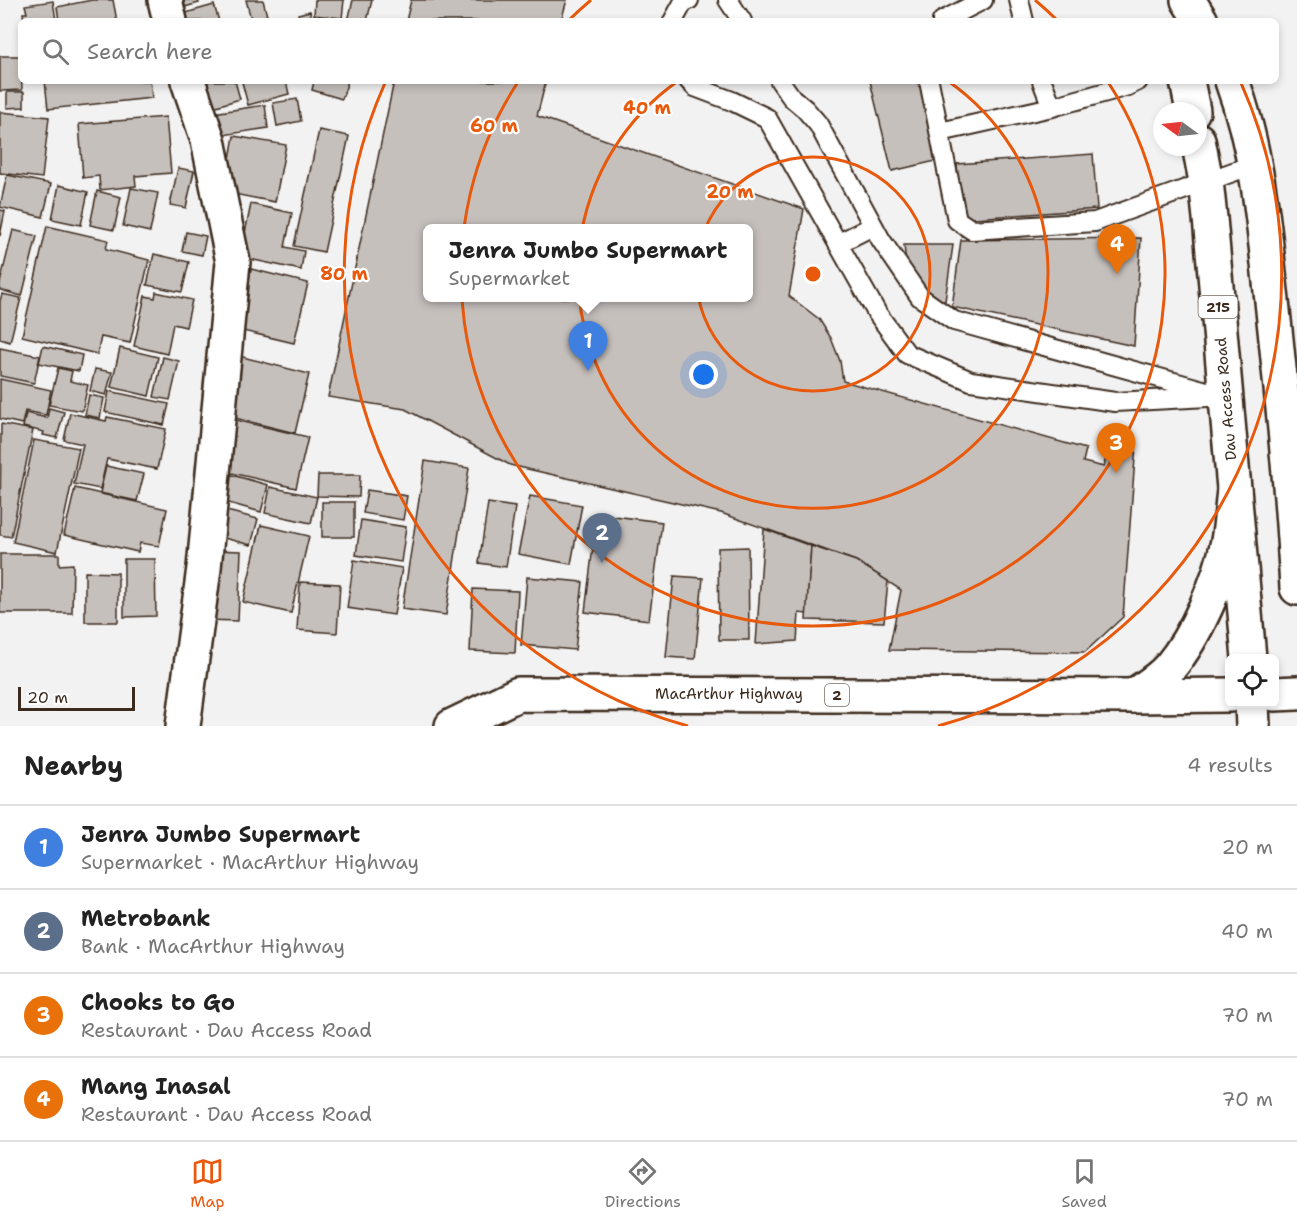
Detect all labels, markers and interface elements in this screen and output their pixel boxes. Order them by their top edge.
search box [18,18,1279,84]
icon: search [39,35,72,68]
text: Search here [87,37,213,66]
text: 40 m [623,96,671,120]
north arrow [1153,102,1207,156]
text: 60 m [470,114,518,138]
text: 20 m [706,180,754,204]
popup [423,224,753,302]
pin: 4 [1098,224,1136,274]
text: Jenra Jumbo Supermart [448,236,728,265]
text: 80 m [320,262,368,286]
centre of rings [803,264,823,284]
text: Supermarket [448,265,570,291]
road number: 215 [1198,296,1238,318]
pin: 1 [568,322,608,371]
street label: Dau Access Road [1211,336,1241,461]
your location [689,360,718,389]
pin: 3 [1096,424,1136,473]
pin: 2 [582,514,622,563]
map controls [1225,654,1279,708]
button: locate [1225,654,1279,708]
scale bar [18,684,135,712]
street label: MacArthur Highway [655,684,803,704]
road number: 2 [825,684,849,706]
text: 20 m [27,687,68,708]
text: Nearby [24,748,123,783]
text: 4 results [1187,752,1273,778]
text: Jenra Jumbo Supermart [81,820,360,849]
text: 1 [39,834,48,860]
text: 20 m [1222,834,1273,860]
text: Supermarket · MacArthur Highway [81,849,419,875]
text: Metrobank [81,904,211,933]
text: 2 [37,918,51,944]
text: 40 m [1221,918,1273,944]
text: Bank · MacArthur Highway [81,933,345,959]
text: Chooks to Go [81,988,235,1017]
text: 3 [37,1002,51,1028]
text: 70 m [1221,1002,1273,1028]
text: Restaurant · Dau Access Road [81,1017,372,1043]
text: Mang Inasal [81,1072,231,1101]
text: 4 [37,1086,51,1112]
text: 70 m [1221,1086,1273,1112]
text: Restaurant · Dau Access Road [81,1101,372,1127]
tab: Map [190,1155,224,1212]
tab: Directions [605,1155,681,1212]
tab: Saved [1061,1155,1107,1212]

